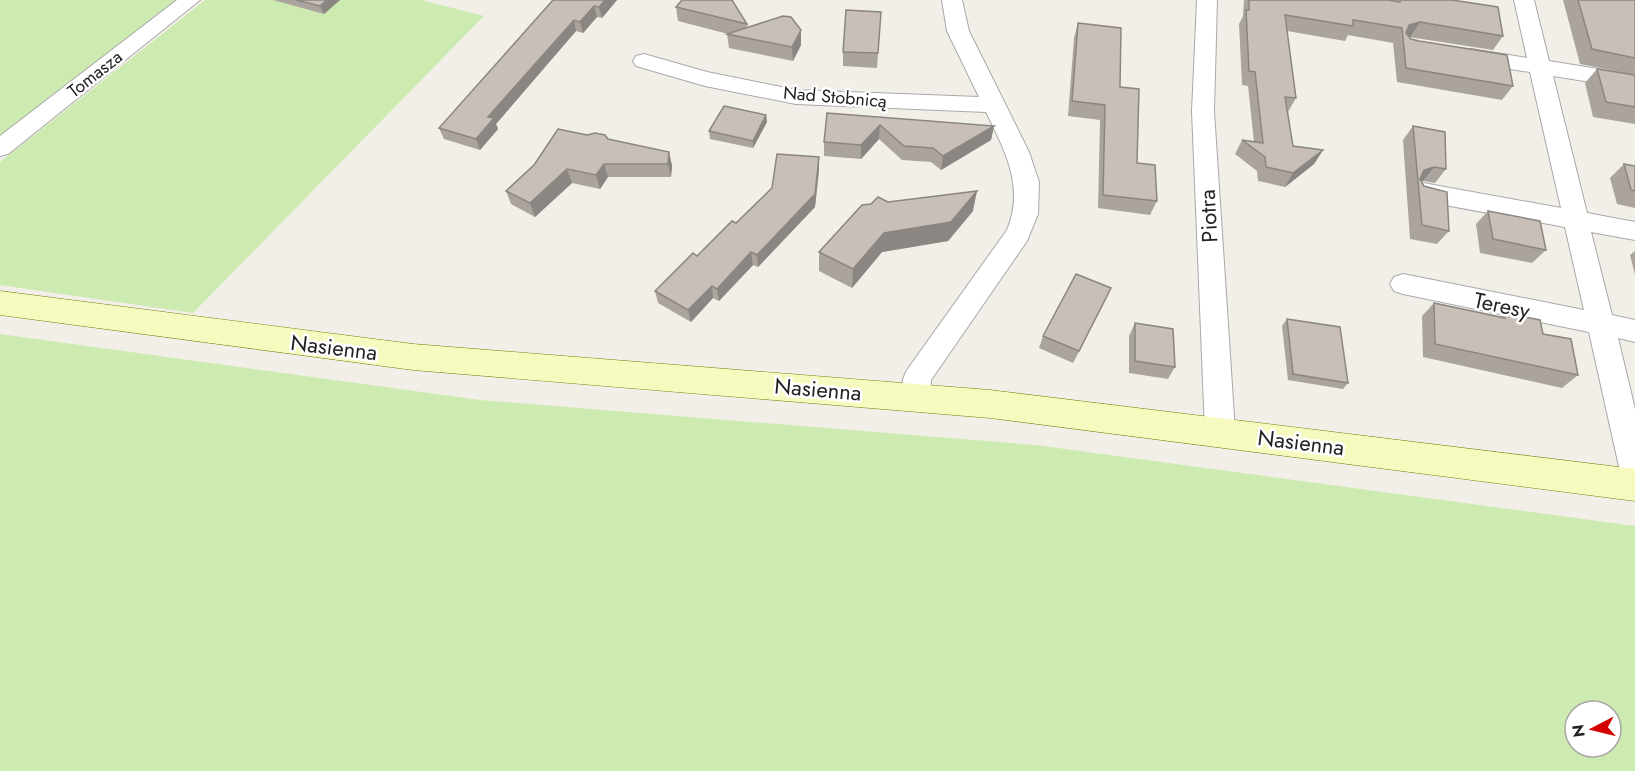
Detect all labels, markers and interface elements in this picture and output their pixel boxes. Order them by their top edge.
street label: Tomasza [62,44,128,104]
street label: Nad Stobnicą [782,80,888,115]
street label: Piotra [1191,189,1225,243]
street label: Teresy [1471,283,1533,327]
street label: Nasienna [289,326,379,368]
street label: Nasienna [773,369,863,409]
street label: Nasienna [1256,421,1346,463]
north arrow [1563,699,1623,759]
text: N [1566,723,1591,738]

